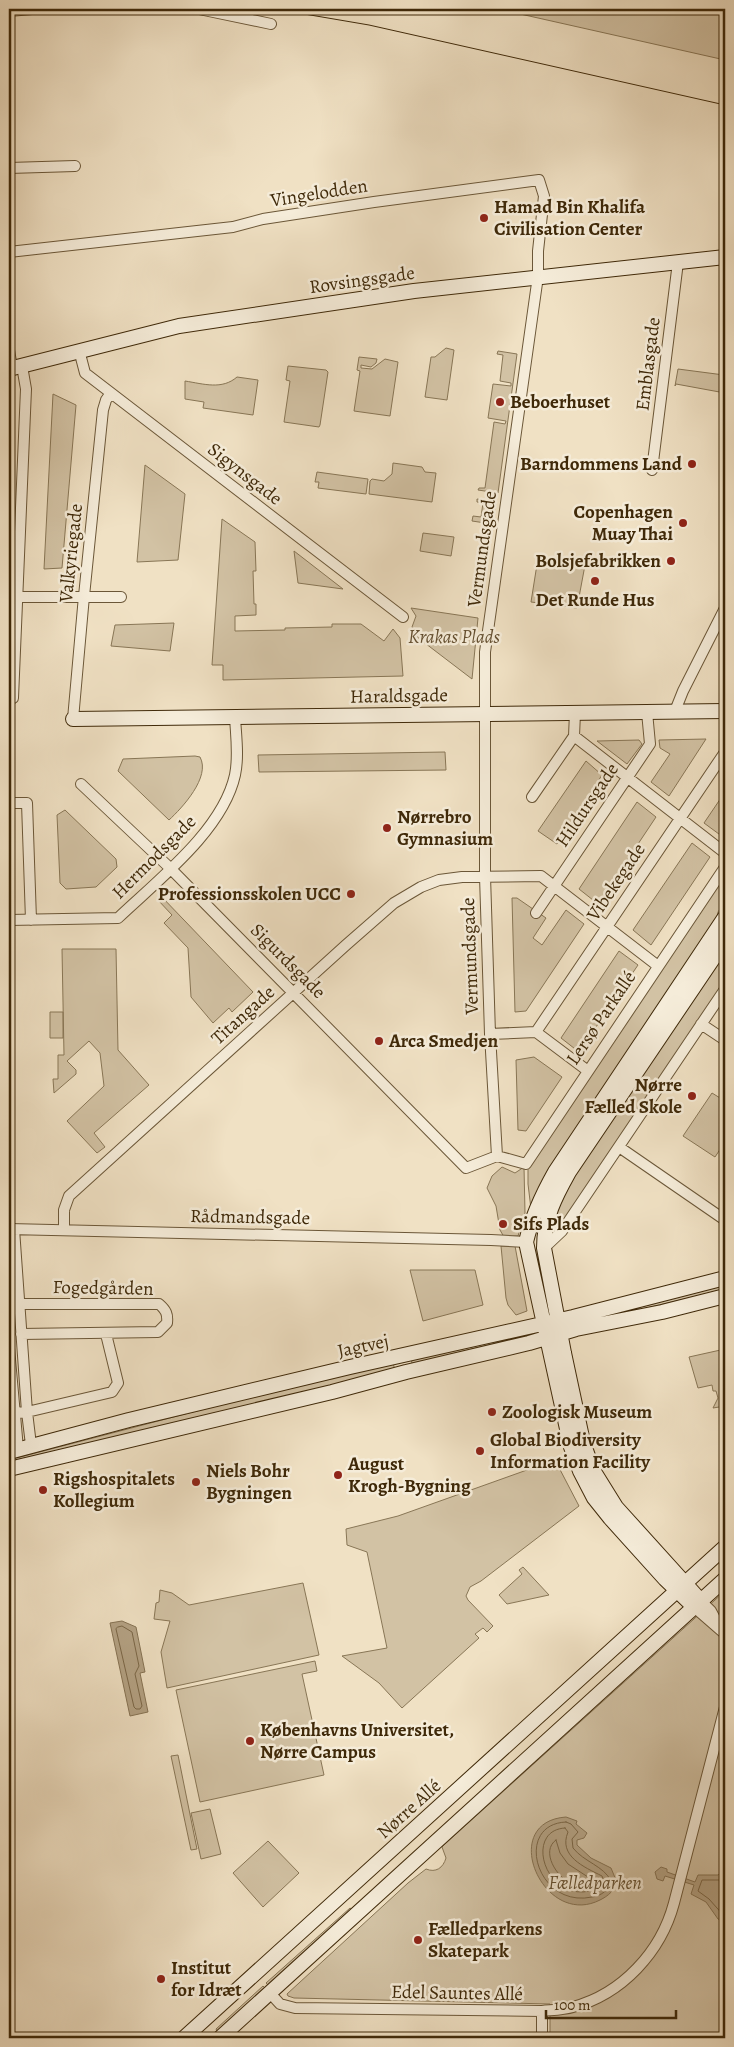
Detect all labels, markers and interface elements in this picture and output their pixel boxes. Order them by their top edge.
street label: Vingelodden [268,172,369,214]
place label: Hamad Bin Khalifa Civilisation Center [494,194,646,242]
marker: Hamad Bin Khalifa Civilisation Center [478,212,490,224]
street label: Rovsingsgade [308,260,416,300]
street label: Emblasgade [629,316,667,412]
place label: Beboerhuset [510,389,611,415]
marker: Beboerhuset [494,396,506,408]
street label: Sigynsgade [202,437,288,511]
place label: Barndommens Land [520,451,683,477]
marker: Barndommens Land [686,458,698,470]
street label: Vermundsgade [461,489,503,610]
place label: Copenhagen Muay Thai [574,499,673,547]
street label: Valkyriegade [53,502,89,605]
marker: Copenhagen Muay Thai [677,517,689,529]
place label: Bolsjefabrikken [535,548,661,574]
marker: Bolsjefabrikken [665,555,677,567]
marker: Det Runde Hus [589,575,601,587]
place label: Det Runde Hus [536,587,655,613]
park label: Krakas Plads [408,624,500,650]
street label: Haraldsgade [350,682,448,710]
street label: Hildursgade [549,758,625,852]
place label: Nørrebro Gymnasium [397,804,493,852]
street label: Hermodsgade [106,809,202,905]
marker: Nørrebro Gymnasium [381,822,393,834]
street label: Vibekegade [580,838,652,927]
place label: Professionsskolen UCC [158,881,341,907]
marker: Professionsskolen UCC [345,888,357,900]
street label: Vermundsgade [455,897,485,1016]
street label: Sigurdsgade [245,918,331,1004]
street label: Lersø Parkallé [560,966,642,1070]
street label: Titangade [205,979,281,1051]
place label: Arca Smedjen [388,1028,499,1054]
marker: Arca Smedjen [373,1035,385,1047]
place label: Nørre Fælled Skole [585,1072,682,1120]
marker: Nørre Fælled Skole [686,1090,698,1102]
street label: Rådmandsgade [190,1203,310,1231]
place label: Sifs Plads [513,1211,589,1237]
marker: Sifs Plads [497,1218,509,1230]
street label: Fogedgården [52,1274,154,1302]
street label: Jagtvej [335,1328,391,1364]
place label: Zoologisk Museum [502,1399,652,1425]
marker: Zoologisk Museum [486,1406,498,1418]
place label: Global Biodiversity Information Facility [490,1427,651,1475]
marker: Global Biodiversity Information Facility [474,1445,486,1457]
place label: August Krogh-Bygning [347,1451,471,1499]
place label: Niels Bohr Bygningen [206,1458,292,1506]
place label: Rigshospitalets Kollegium [53,1466,175,1514]
marker: August Krogh-Bygning [332,1469,344,1481]
marker: Niels Bohr Bygningen [190,1476,202,1488]
marker: Rigshospitalets Kollegium [37,1484,49,1496]
place label: Københavns Universitet, Nørre Campus [260,1717,454,1765]
marker: Københavns Universitet, Nørre Campus [244,1735,256,1747]
street label: Nørre Allé [371,1773,447,1845]
park label: Fælledparken [548,1870,642,1896]
place label: Fælledparkens Skatepark [428,1916,543,1964]
marker: Fælledparkens Skatepark [412,1934,424,1946]
place label: Institut for Idræt [171,1955,242,2003]
marker: Institut for Idræt [155,1973,167,1985]
street label: Edel Sauntes Allé [391,1979,523,2007]
scale bar [546,1987,676,2019]
text: 100 m [554,1995,591,2015]

